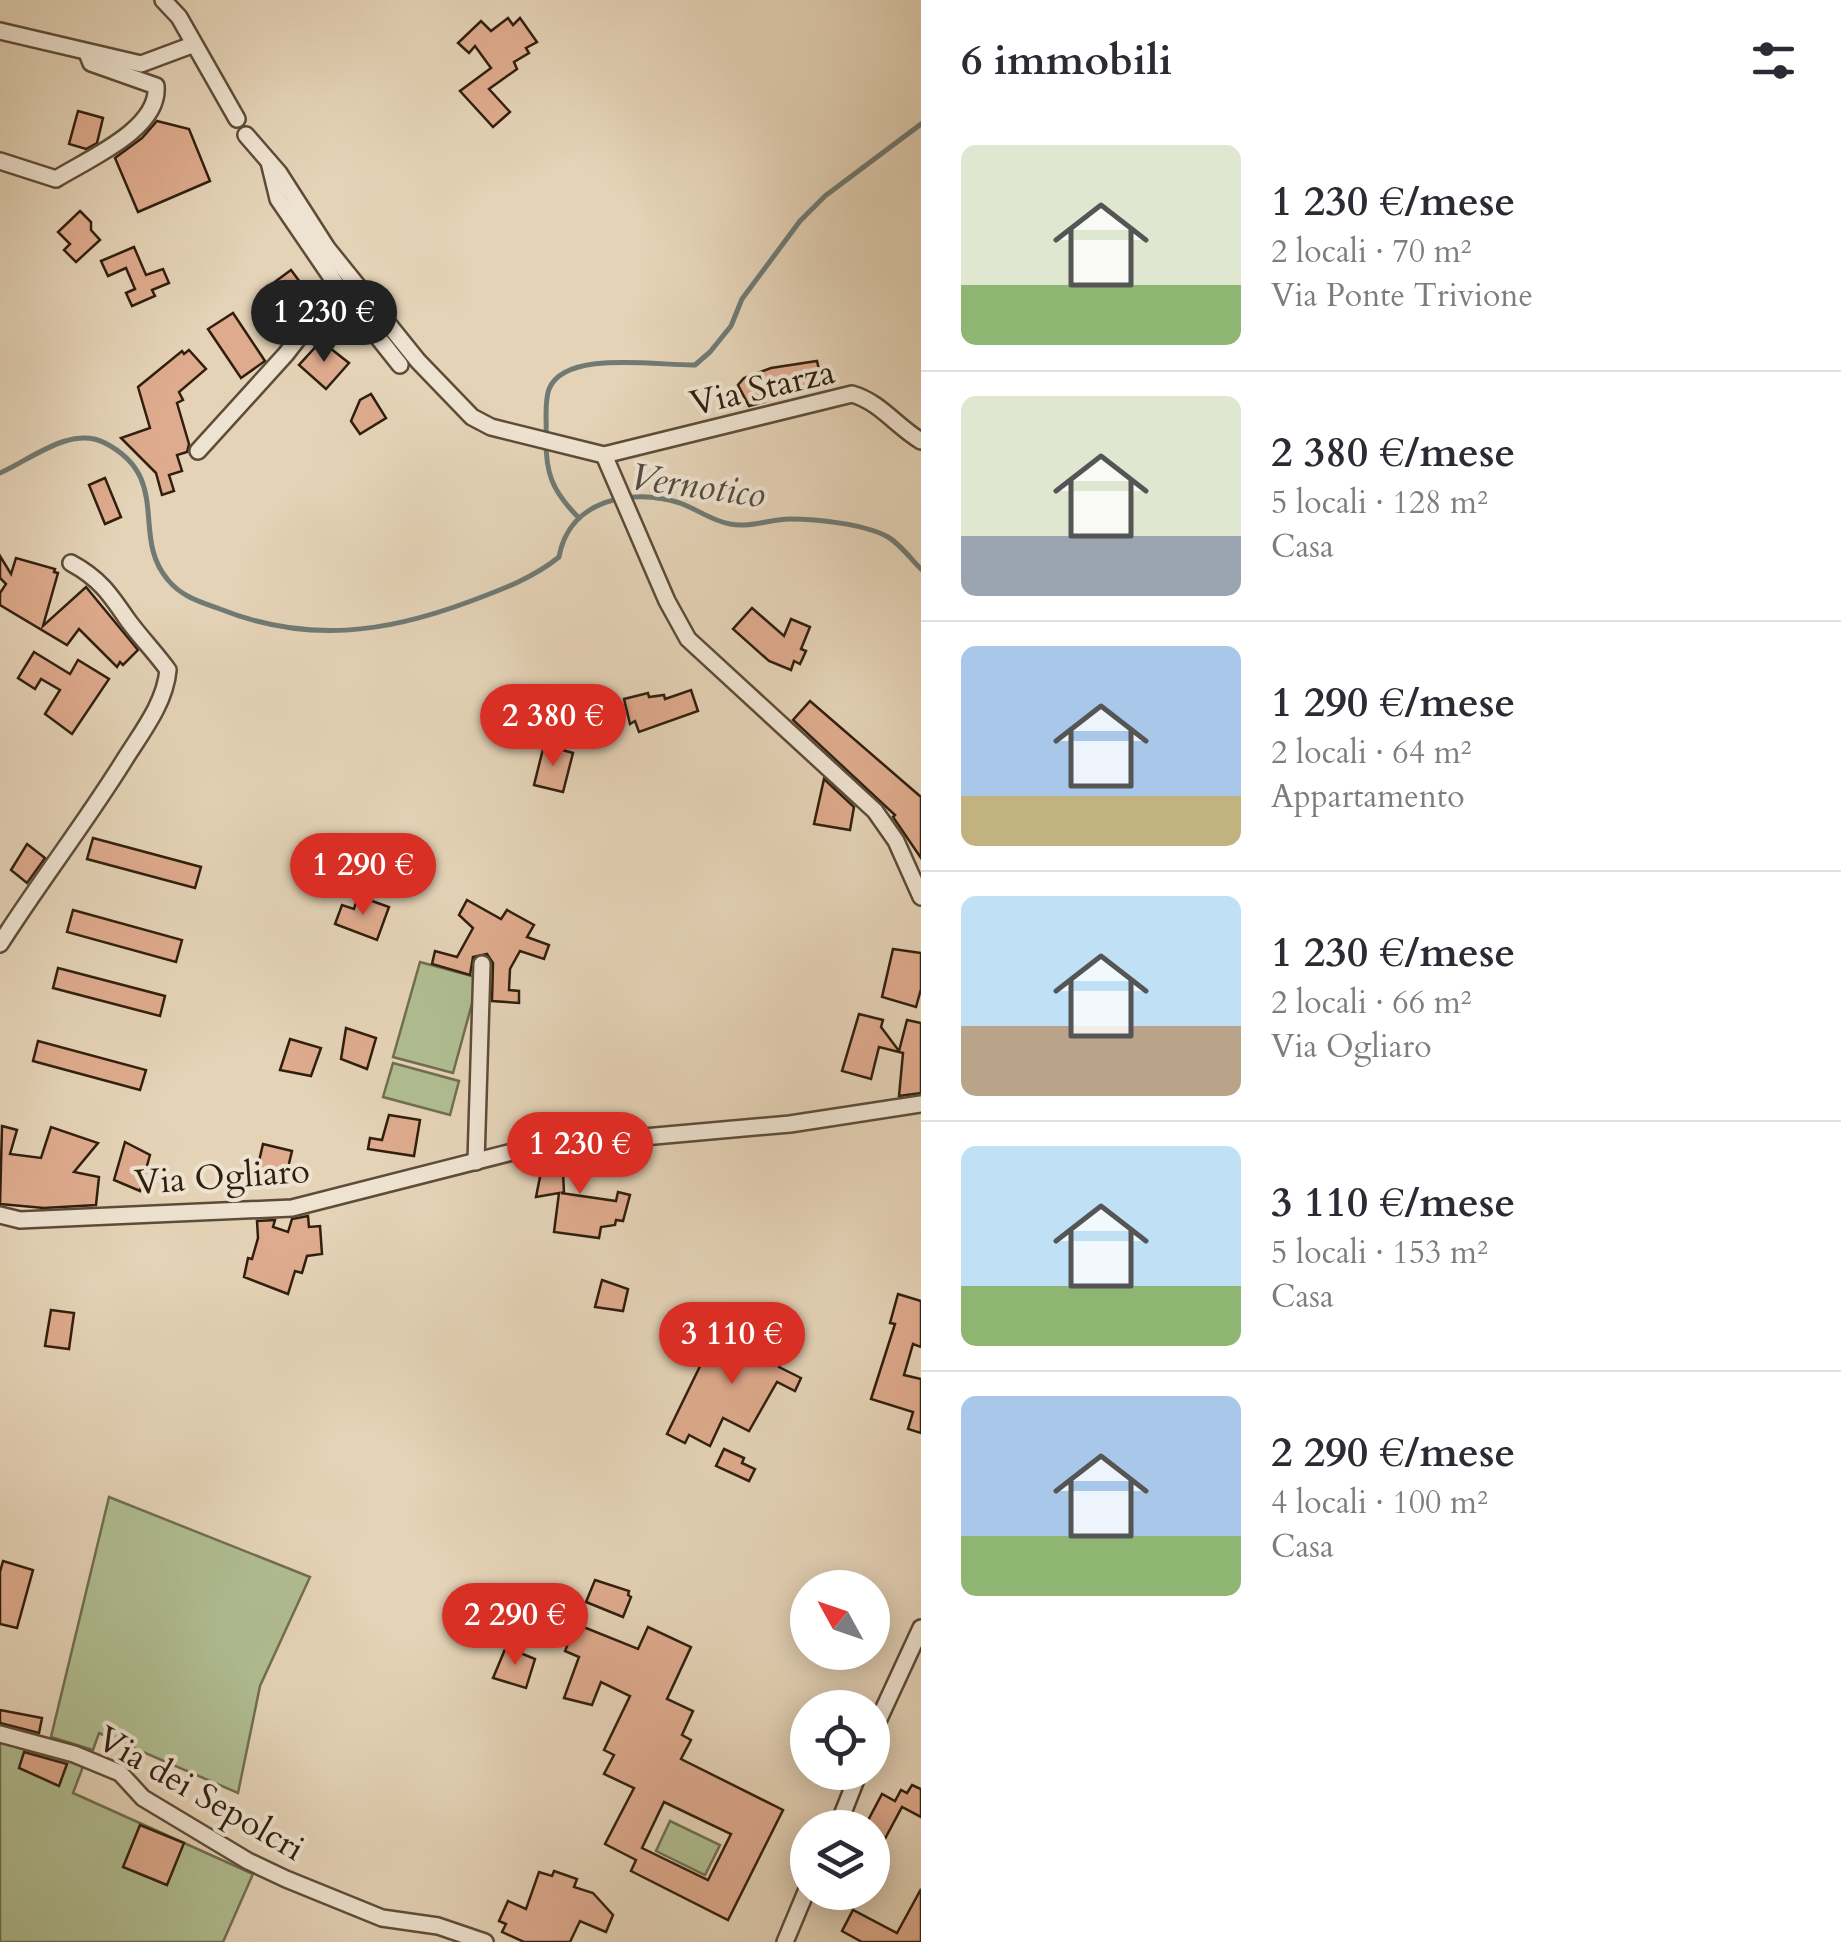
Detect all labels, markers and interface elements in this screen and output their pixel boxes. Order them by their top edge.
text: 6 immobili [961,32,1172,89]
icon: filters [1746,33,1801,88]
text: 1 230 €/mese [1271,173,1515,230]
icon: home [1041,185,1161,305]
text: 2 locali · 70 m² [1271,230,1471,274]
text: Via Ponte Trivione [1271,274,1533,318]
pin: 1 230 € [232,280,416,365]
text: 1 230 € [273,290,375,334]
street label: Via Starza [685,348,839,428]
text: 2 380 €/mese [1271,424,1515,481]
icon: home [1041,436,1161,556]
water label: Vernotico [627,451,769,521]
text: 5 locali · 128 m² [1271,481,1488,525]
text: Casa [1271,525,1334,569]
text: 1 290 €/mese [1271,674,1515,731]
pin: 2 380 € [461,684,645,769]
icon: home [1041,686,1161,806]
text: 2 380 € [502,694,604,738]
text: 2 locali · 64 m² [1271,731,1471,775]
text: Appartamento [1271,775,1464,819]
pin: 1 290 € [271,833,455,918]
text: 1 290 € [312,843,414,887]
text: 1 230 €/mese [1271,924,1515,981]
icon: home [1041,936,1161,1056]
text: 2 locali · 66 m² [1271,981,1471,1025]
text: Via Ogliaro [1271,1025,1431,1069]
pin: 1 230 € [488,1112,672,1197]
text: 1 230 € [529,1122,631,1166]
street label: Via Ogliaro [133,1147,311,1207]
text: 3 110 €/mese [1271,1174,1515,1231]
icon: home [1041,1186,1161,1306]
text: 5 locali · 153 m² [1271,1231,1488,1275]
text: Casa [1271,1275,1334,1319]
pin: 3 110 € [640,1302,824,1387]
text: 3 110 € [681,1312,783,1356]
text: 2 290 €/mese [1271,1424,1515,1481]
icon: home [1041,1436,1161,1556]
text: 4 locali · 100 m² [1271,1481,1488,1525]
text: Casa [1271,1525,1334,1569]
north arrow [790,1570,890,1670]
map controls [790,1570,890,1910]
pin: 2 290 € [423,1583,607,1668]
text: 2 290 € [464,1593,566,1637]
button: locate [790,1690,890,1790]
street label: Via dei Sepolcri [88,1715,313,1873]
button: layers [790,1810,890,1910]

